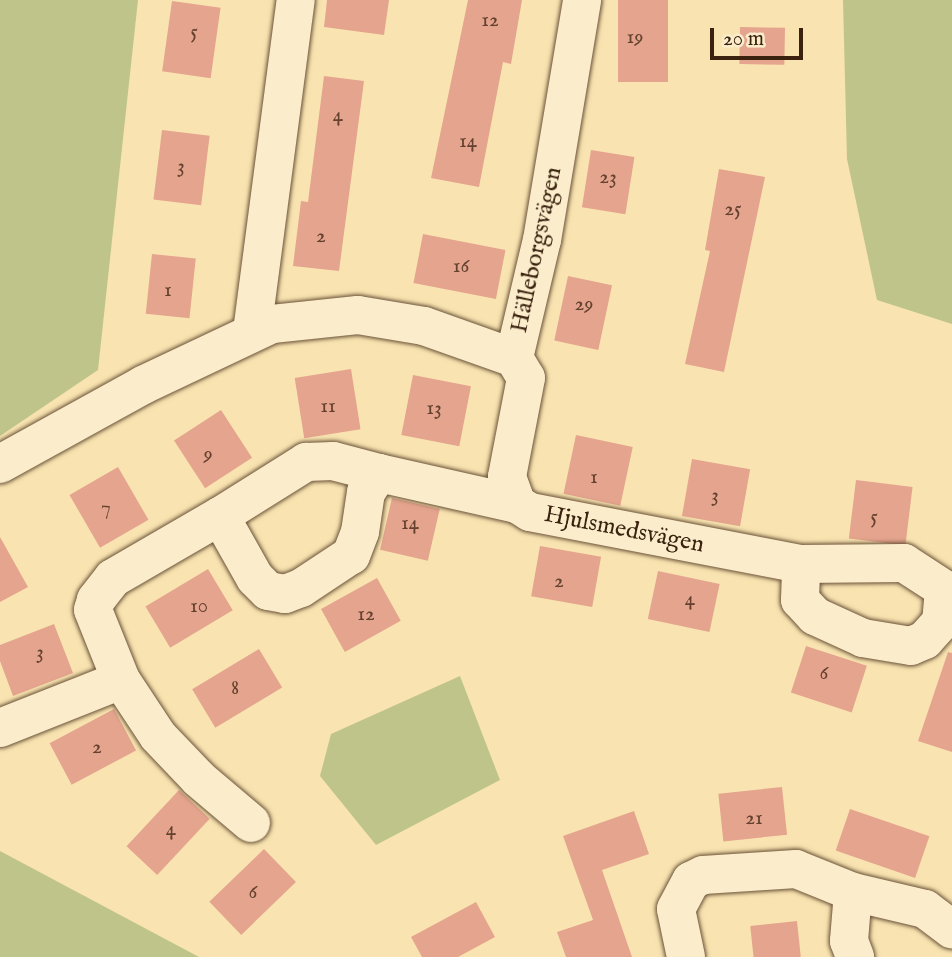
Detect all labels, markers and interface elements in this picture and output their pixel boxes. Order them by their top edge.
house number: 12 [481,8,499,34]
scale bar [714,14,807,58]
house number: 5 [190,20,198,46]
house number: 19 [627,25,643,51]
text: 20 m [723,26,764,53]
house number: 4 [333,103,343,129]
house number: 14 [459,129,477,155]
house number: 3 [177,154,185,180]
street label: Hälleborgsvägen [505,164,569,336]
house number: 23 [599,165,617,191]
house number: 25 [724,197,742,223]
house number: 2 [316,224,326,250]
house number: 16 [453,254,469,280]
house number: 1 [164,278,172,304]
house number: 29 [574,292,594,318]
house number: 11 [320,394,336,420]
house number: 13 [426,396,442,422]
house number: 9 [203,442,213,468]
house number: 1 [590,465,598,491]
house number: 3 [711,483,719,509]
house number: 7 [101,496,111,522]
street label: Hjulsmedsvägen [542,500,706,560]
house number: 5 [870,505,878,531]
house number: 14 [401,511,419,537]
house number: 2 [554,569,564,595]
house number: 4 [685,587,695,613]
house number: 10 [190,594,208,620]
house number: 12 [357,602,375,628]
house number: 3 [36,640,44,666]
house number: 6 [820,661,828,687]
house number: 8 [231,676,239,702]
house number: 2 [92,735,102,761]
house number: 21 [745,806,763,832]
house number: 4 [166,817,176,843]
house number: 6 [249,880,257,906]

